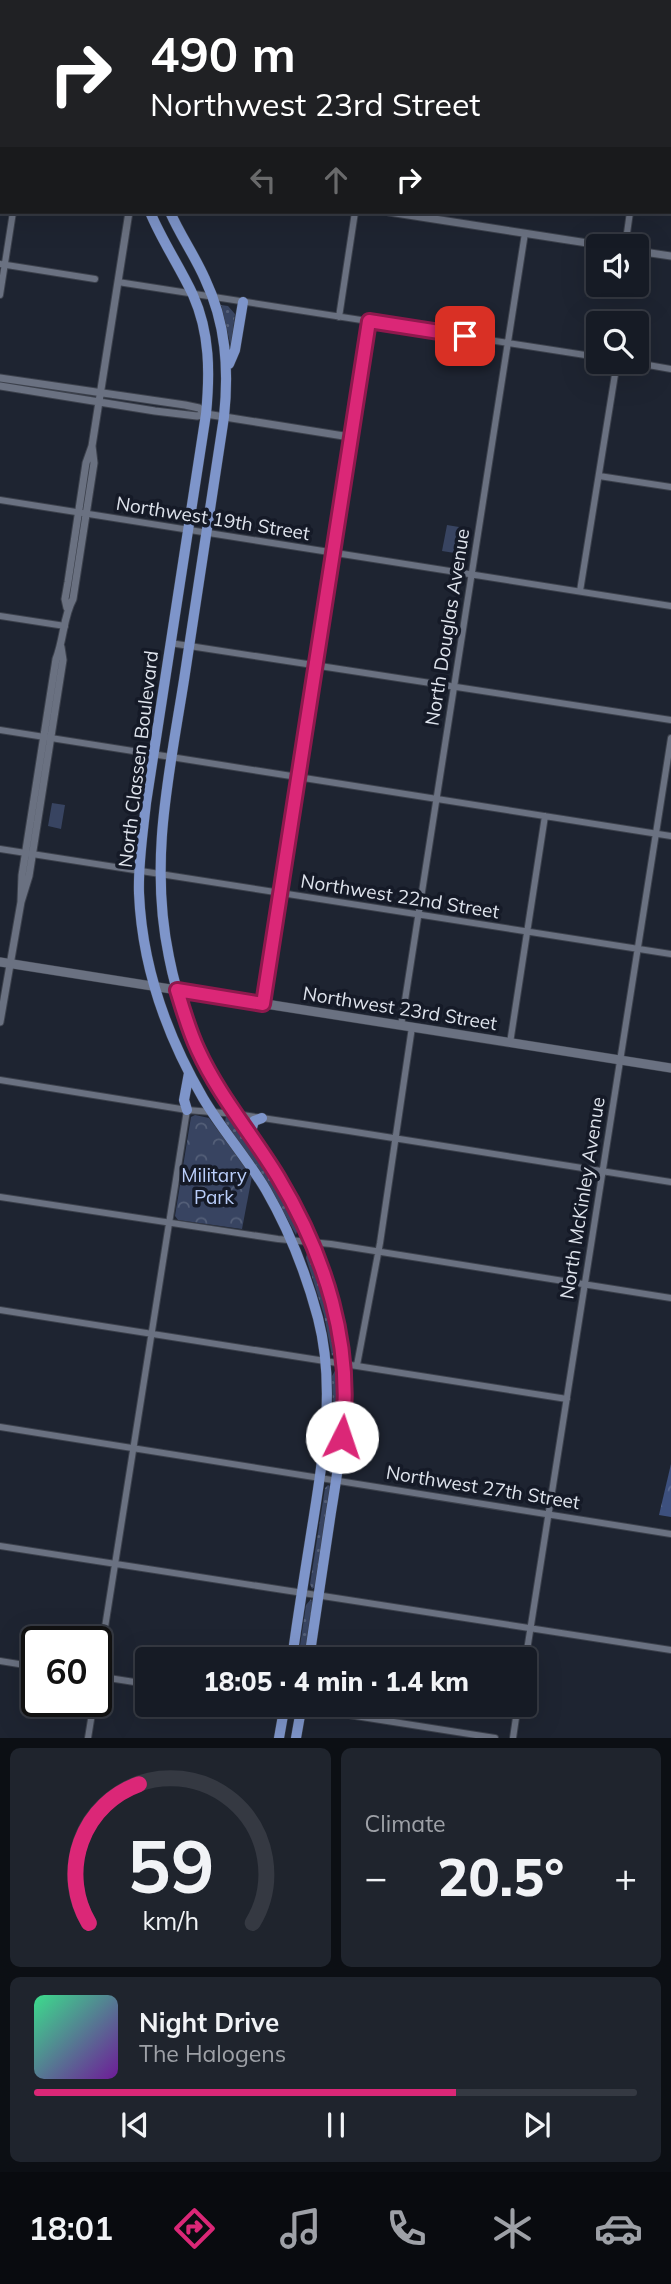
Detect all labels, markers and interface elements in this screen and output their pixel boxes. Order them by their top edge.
text: 490 m [150,23,296,84]
icon: right [35,28,126,119]
text: Northwest 23rd Street [150,84,481,124]
icon: left [244,161,282,199]
icon: ahead [317,161,355,199]
icon: right [390,161,428,199]
map controls [586,234,649,374]
button: sound [586,234,649,297]
pin [435,306,495,366]
button: search [586,311,649,374]
icon: arrive [446,317,484,355]
street label: Northwest 19th Street [114,491,312,545]
street label: North Douglas Avenue [420,527,474,727]
street label: North Classen Boulevard [113,649,163,869]
street label: Northwest 22nd Street [299,868,501,924]
street label: Northwest 23rd Street [301,981,499,1035]
street label: North McKinley Avenue [554,1095,610,1301]
park label: Military Park [181,1163,247,1209]
position arrow [305,1400,379,1474]
street label: Northwest 27th Street [384,1460,582,1514]
speed limit sign: 60 [21,1626,112,1717]
text: 18:05 · 4 min · 1.4 km [203,1665,469,1698]
text: Climate [365,1809,446,1838]
text: 59 [127,1821,214,1912]
text: 20.5° [437,1844,564,1909]
text: − [365,1853,387,1901]
text: + [614,1853,637,1901]
text: km/h [142,1905,199,1936]
text: Night Drive [139,2006,279,2039]
text: The Halogens [139,2039,286,2068]
icon: previous [116,2106,154,2144]
icon: pause [317,2106,355,2144]
icon: next [518,2106,556,2144]
icon: directions [170,2204,219,2253]
icon: music [276,2204,325,2253]
icon: phone [382,2204,431,2253]
icon: climate [488,2204,537,2253]
icon: car [594,2204,643,2253]
text: 18:01 [28,2208,113,2248]

